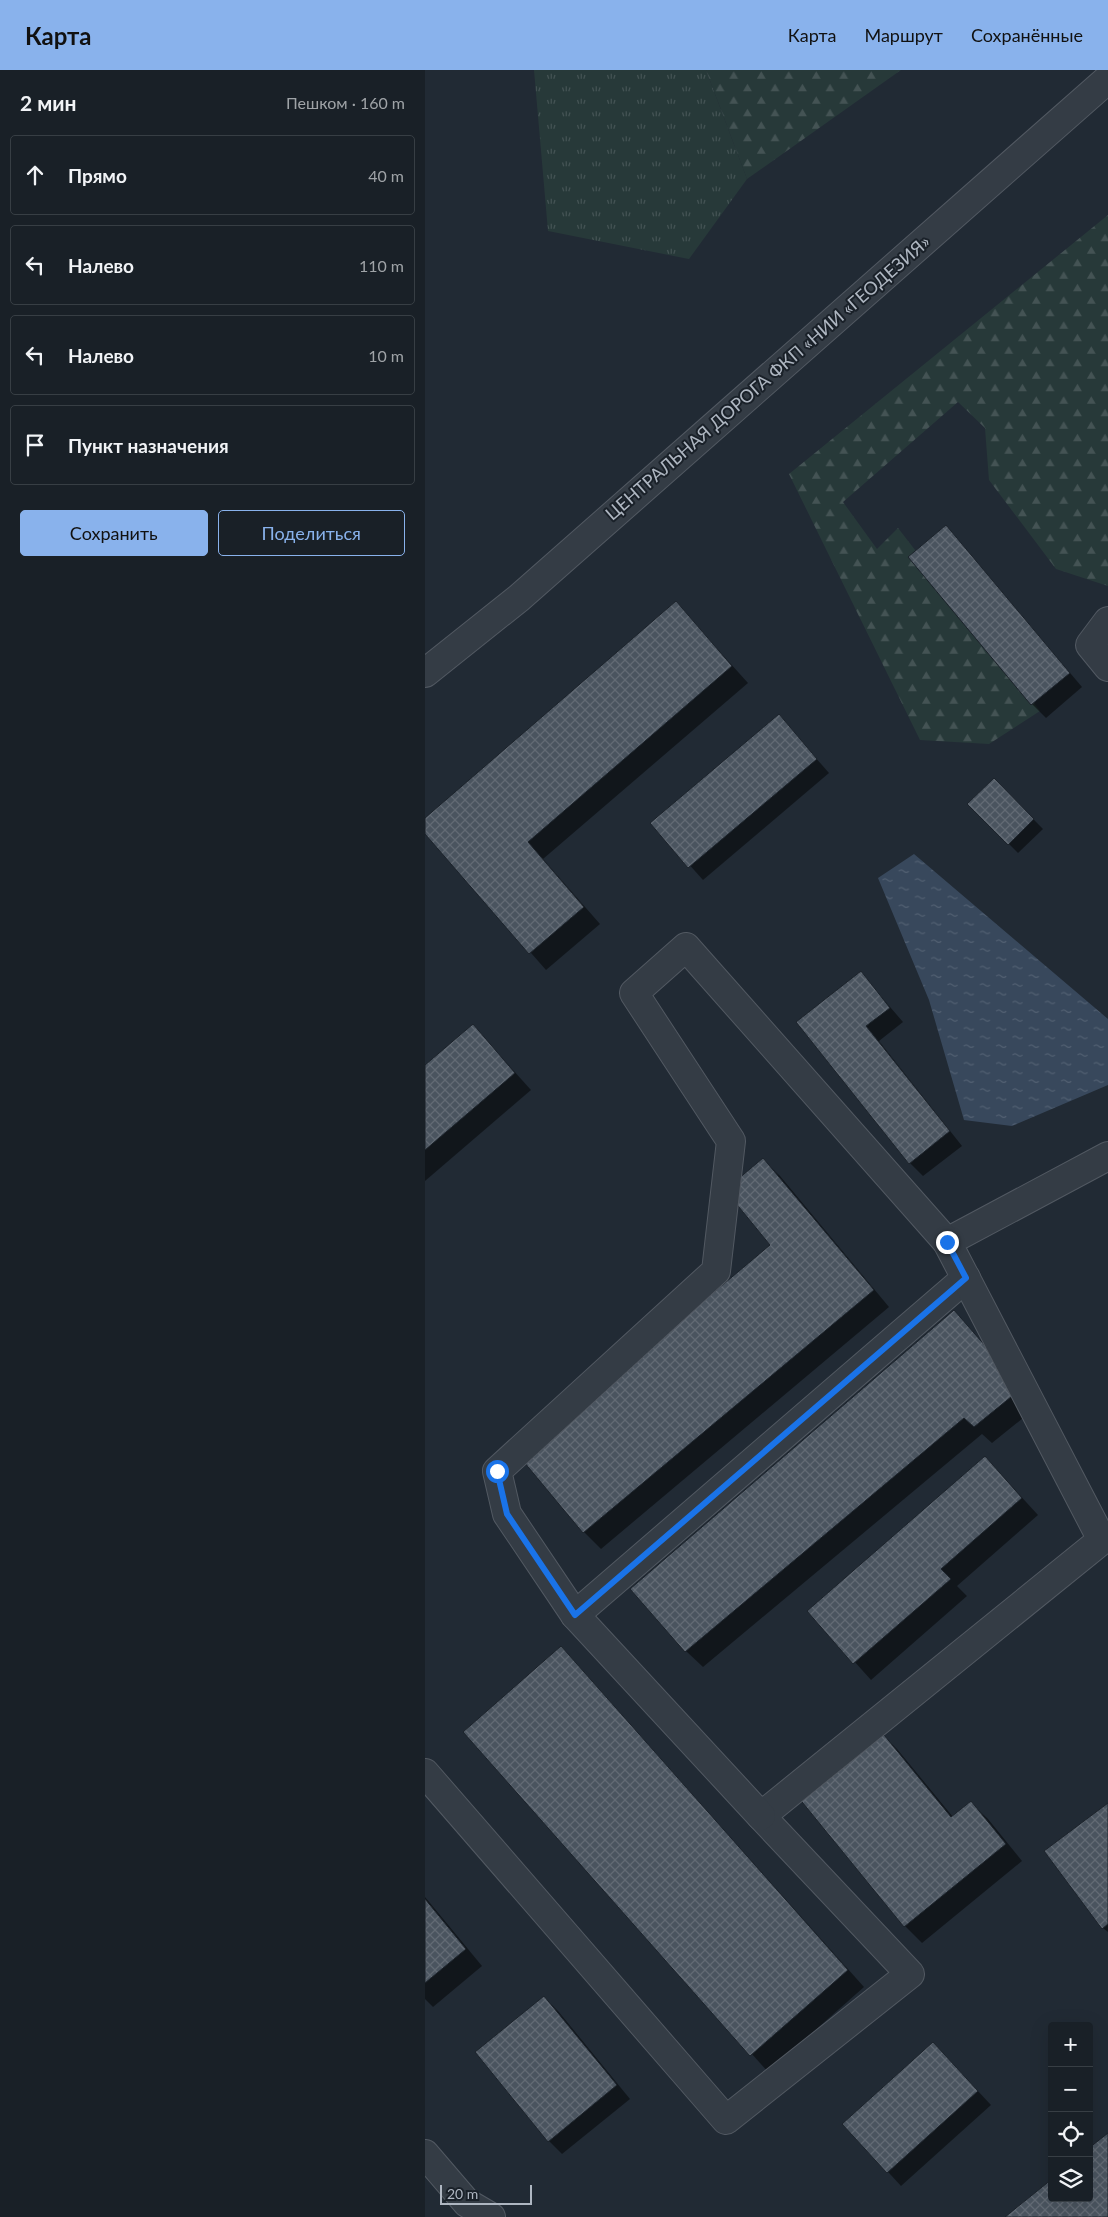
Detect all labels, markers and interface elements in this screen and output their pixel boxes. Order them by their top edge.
text: Карта [25,21,92,50]
text: Карта [788,24,836,46]
text: Маршрут [864,24,943,46]
text: Сохранённые [971,24,1083,46]
text: 2 мин [20,90,77,115]
text: Пешком · 160 m [286,93,405,112]
icon: ahead [21,161,49,189]
text: Прямо [68,164,127,187]
text: 40 m [368,166,404,185]
street label: ЦЕНТРАЛЬНАЯ ДОРОГА ФКП «НИИ «ГЕОДЕЗИЯ» [600,230,934,524]
icon: left [21,251,49,279]
text: Налево [68,254,134,277]
text: 110 m [359,256,404,275]
icon: left [21,341,49,369]
text: Налево [68,344,134,367]
text: 10 m [368,346,404,365]
icon: arrive [21,431,49,459]
text: Пункт назначения [68,434,229,457]
button: Сохранить [20,510,208,556]
button: Поделиться [218,510,405,556]
route end [936,1231,959,1254]
route start [486,1460,509,1483]
map controls [1048,2022,1093,2202]
button: + [1048,2022,1093,2067]
button: − [1048,2067,1093,2112]
button: locate [1048,2112,1093,2157]
button: layers [1048,2157,1093,2202]
scale bar [440,2182,533,2205]
text: 20 m [447,2185,478,2202]

